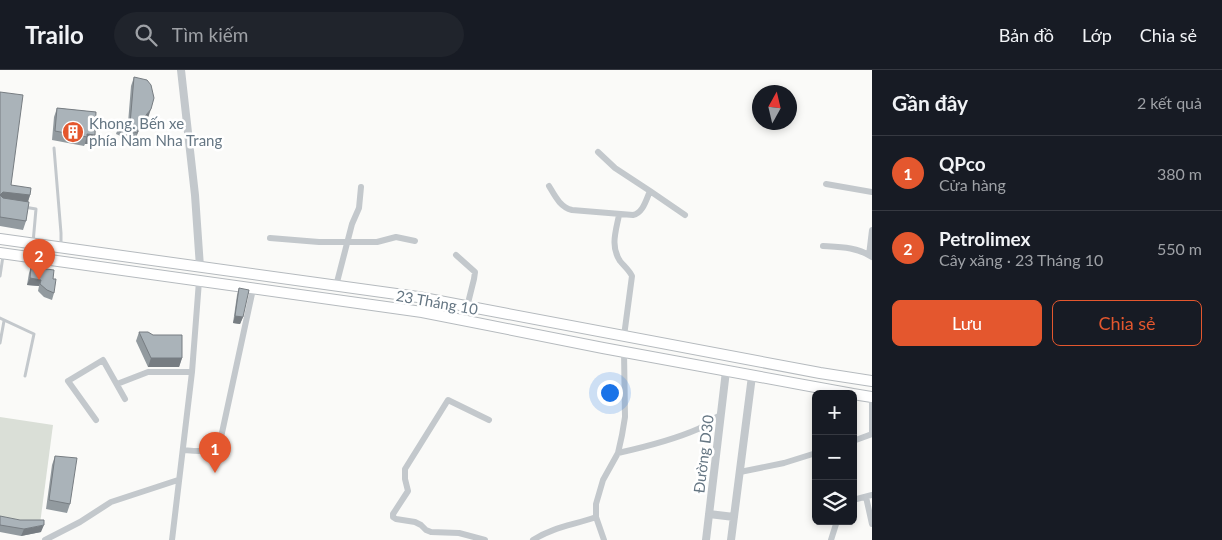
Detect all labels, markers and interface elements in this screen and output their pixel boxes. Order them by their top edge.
search box [114,12,464,57]
text: Trailo [25,20,84,49]
icon: search [132,21,160,49]
text: Tìm kiếm [172,23,248,46]
text: Bản đồ [999,24,1054,46]
text: Lớp [1082,24,1112,46]
text: Chia sẻ [1140,24,1197,46]
north arrow [752,85,797,130]
text: Gần đây [892,90,968,115]
text: 2 kết quả [1137,93,1202,112]
place label: Khong. Bến xe phía Nam Nha Trang [89,114,222,149]
building icon: Khong. Bến xe phía Nam Nha Trang [61,120,85,144]
text: QPco [939,152,986,175]
text: 1 [903,164,913,183]
text: 380 m [1157,164,1202,183]
text: Cửa hàng [939,175,1006,194]
text: Petrolimex [939,227,1031,250]
pin: 2 [23,239,55,280]
text: 2 [903,239,913,258]
text: 550 m [1157,239,1202,258]
text: Cây xăng · 23 Tháng 10 [939,250,1103,269]
street label: 23 Tháng 10 [395,286,480,318]
button: Lưu [892,300,1042,346]
button: Chia sẻ [1052,300,1202,346]
your location [597,380,623,406]
map controls [812,390,857,525]
button: + [812,390,857,435]
street label: Đường D30 [689,413,717,494]
pin: 1 [199,432,231,473]
button: − [812,435,857,480]
button: layers [812,480,857,525]

